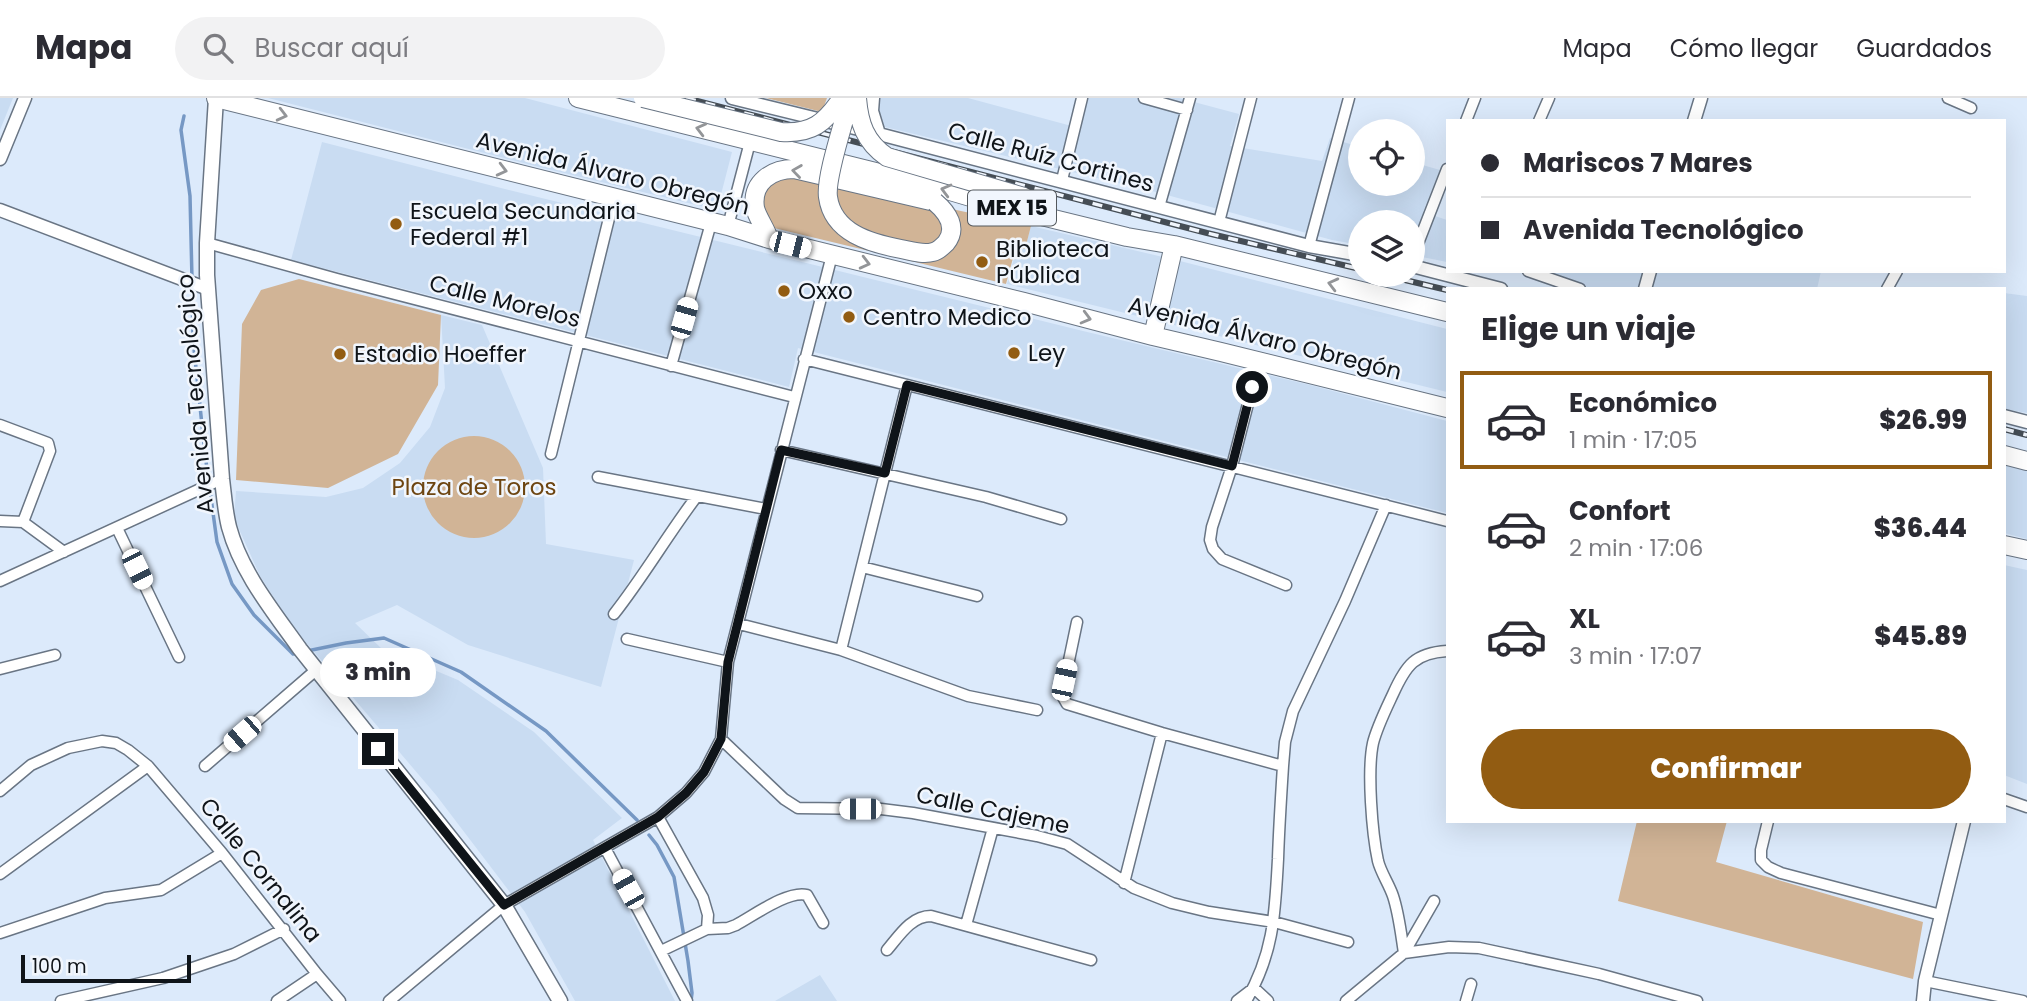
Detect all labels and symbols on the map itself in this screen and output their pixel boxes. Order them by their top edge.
one-way arrow [276,107,288,121]
street label: Calle Ruíz Cortines [944,114,1158,200]
one-way arrow [695,123,707,137]
street label: Avenida Álvaro Obregón [473,124,753,222]
one-way arrow [496,162,508,176]
one-way arrow [791,164,803,179]
one-way arrow [940,184,952,198]
road number: MEX 15 [968,190,1056,226]
place label: Escuela Secundaria Federal #1 [410,195,636,253]
marker: Escuela Secundaria Federal #1 [388,216,404,232]
car [768,230,813,260]
place label: Biblioteca Pública [996,233,1109,291]
marker: Biblioteca Pública [974,254,990,270]
one-way arrow [859,255,871,270]
street label: Calle Morelos [426,267,584,335]
street label: Avenida Tecnológico [169,273,221,515]
place label: Oxxo [798,275,853,307]
one-way arrow [1327,278,1339,293]
marker: Oxxo [776,283,792,299]
street label: Avenida Álvaro Obregón [1125,289,1405,387]
car [669,295,700,341]
place label: Centro Medico [863,301,1032,333]
marker: Centro Medico [841,309,857,325]
one-way arrow [1080,310,1092,325]
place label: Ley [1028,337,1065,369]
place label: Estadio Hoeffer [354,338,527,370]
marker: Ley [1006,345,1022,361]
marker: Estadio Hoeffer [332,346,348,362]
route start [1236,371,1268,403]
park label: Plaza de Toros [391,471,557,503]
car [119,546,156,592]
callout: 3 min [320,648,436,696]
car [1050,657,1079,703]
car [220,712,265,756]
route end [362,733,394,765]
street label: Calle Cajeme [913,778,1073,842]
street label: Calle Cornalina [193,791,329,949]
car [840,799,882,820]
car [609,866,648,912]
scale bar [21,952,191,984]

